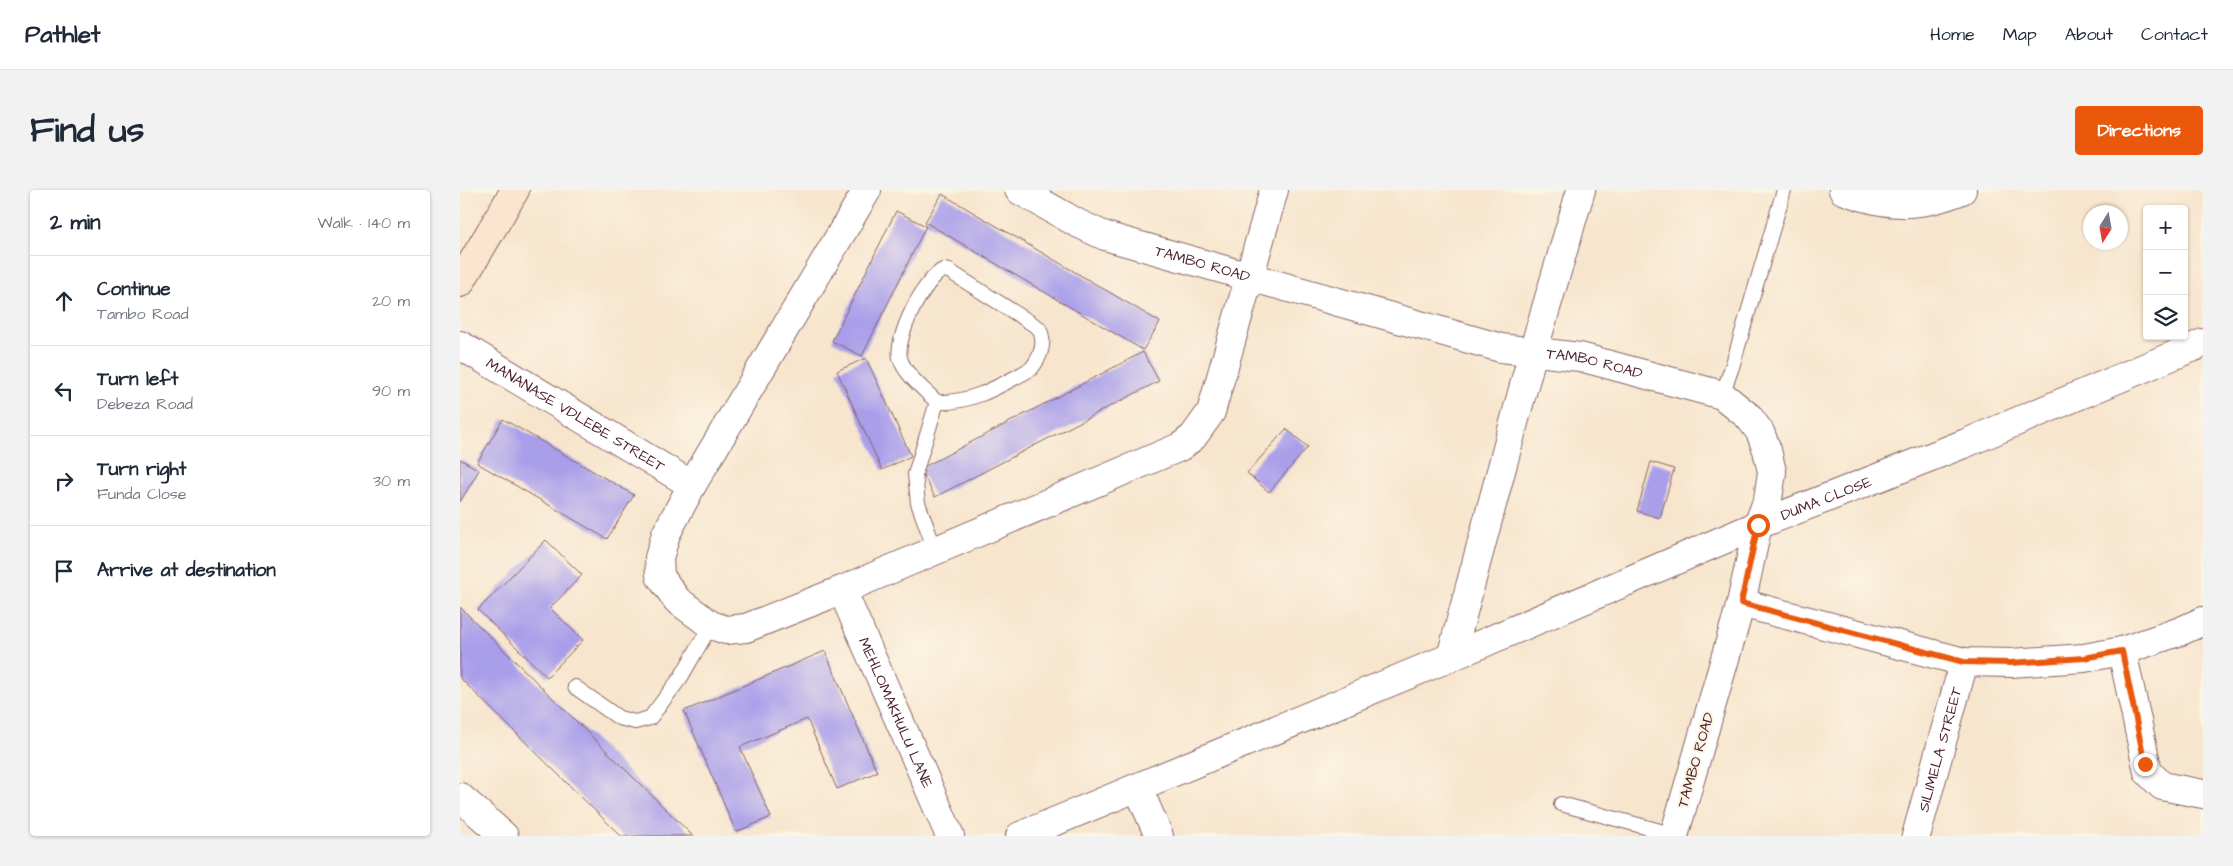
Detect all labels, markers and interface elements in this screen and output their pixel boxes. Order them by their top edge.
text: Pathlet [25,18,101,52]
text: Home [1930,22,1975,47]
text: Map [2003,22,2037,47]
text: About [2065,22,2113,47]
text: Contact [2141,22,2208,47]
text: Find us [30,106,144,155]
button: Directions [2075,106,2203,155]
north arrow [2083,205,2128,250]
map controls [2143,205,2188,340]
button: + [2143,205,2188,250]
text: 2 min [50,208,100,237]
text: Walk · 140 m [318,212,410,234]
street label: TAMBO ROAD [1152,240,1253,287]
button: − [2143,250,2188,295]
text: Continue [97,276,171,303]
icon: ahead [50,287,78,315]
text: 20 m [372,290,410,312]
button: layers [2143,295,2188,340]
text: Tambo Road [97,303,189,325]
street label: TAMBO ROAD [1545,343,1645,384]
street label: MANANASE VDLEBE STREET [482,353,670,477]
text: Turn left [97,366,178,393]
icon: left [50,377,78,405]
text: 90 m [372,380,410,402]
text: Debeza Road [97,393,193,415]
text: Turn right [97,456,186,483]
icon: right [50,467,78,495]
text: 30 m [373,470,410,492]
street label: DUMA CLOSE [1778,471,1875,526]
text: Funda Close [97,483,186,505]
route start [1747,514,1770,537]
icon: arrive [50,557,78,585]
text: Arrive at destination [97,557,276,584]
street label: MEHLOMAKHULU LANE [854,634,938,791]
street label: SILIMELA STREET [1913,684,1967,814]
street label: TAMBO ROAD [1672,710,1720,810]
route end [2134,753,2157,776]

